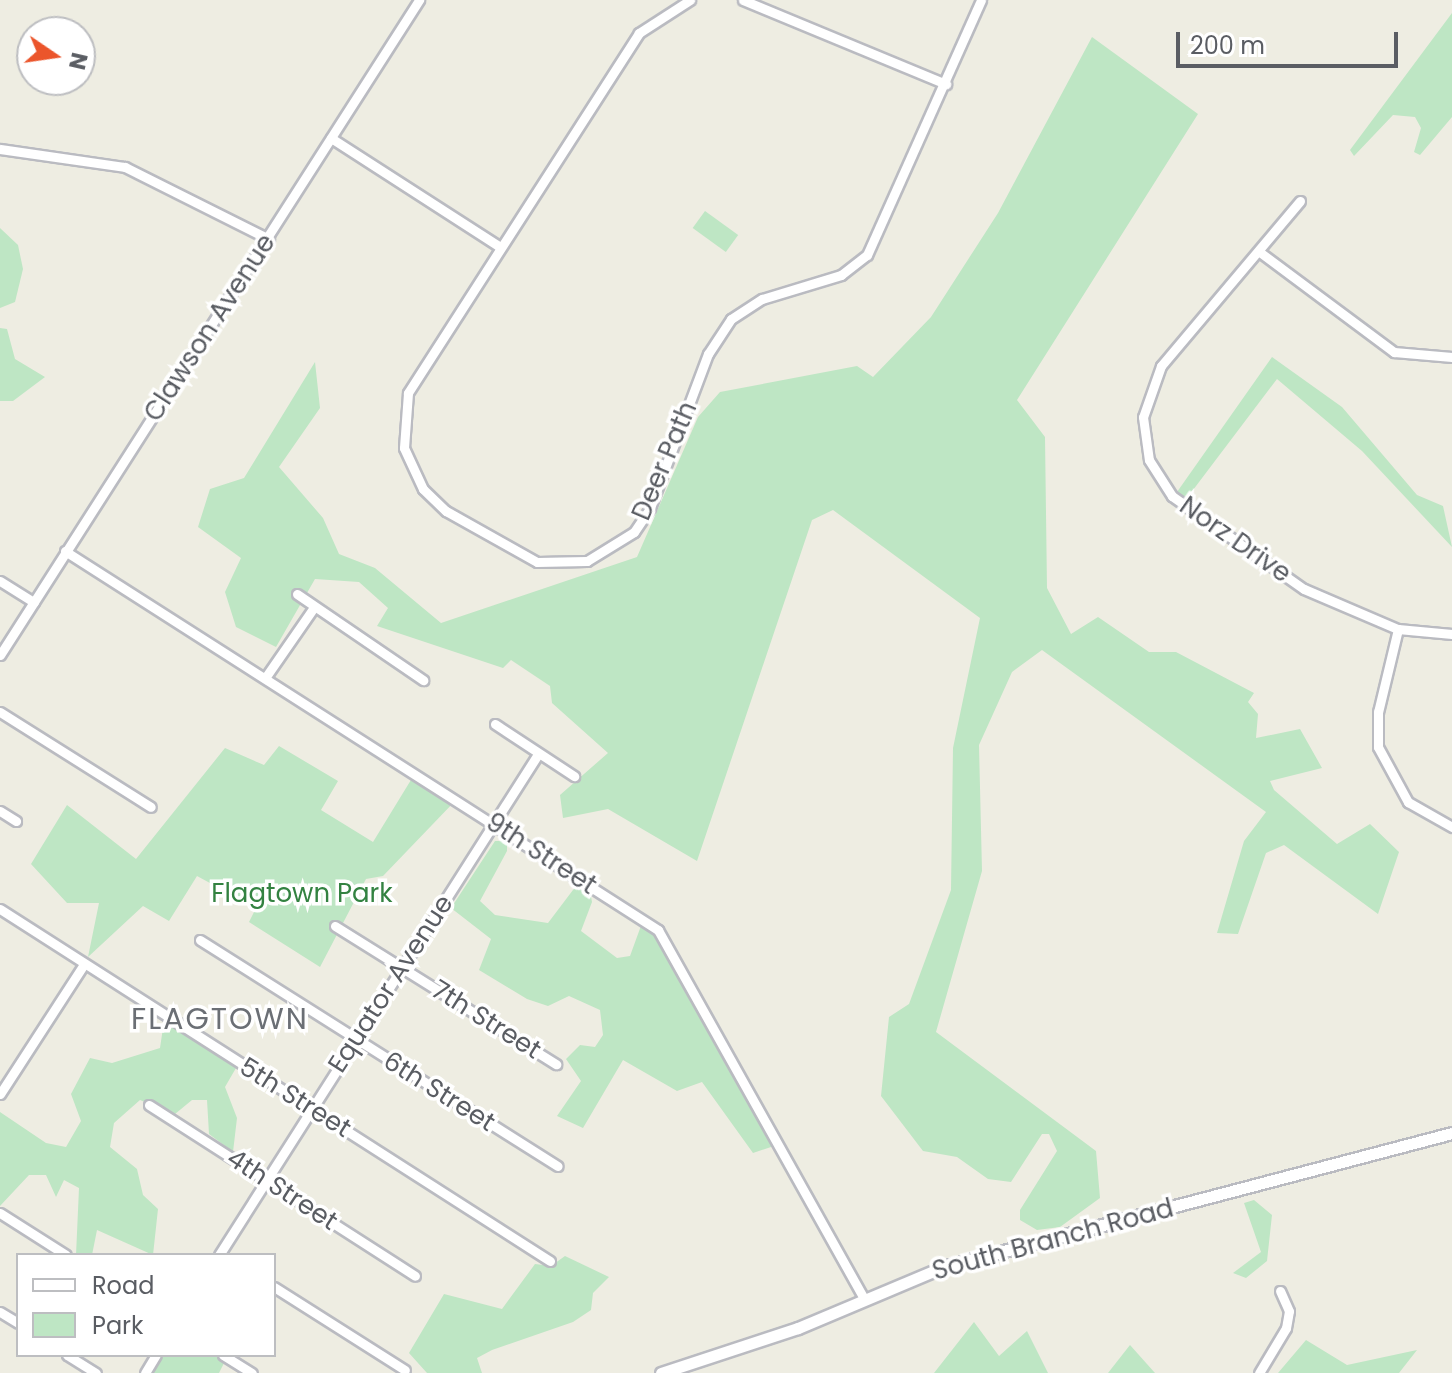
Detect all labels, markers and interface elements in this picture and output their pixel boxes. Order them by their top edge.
north arrow [16,16,96,96]
scale bar [1180,16,1402,66]
text: 200 m [1190,29,1265,62]
text: N [61,50,95,73]
street label: Clawson Avenue [138,229,282,427]
street label: Deer Path [626,397,704,525]
street label: Norz Drive [1173,490,1297,590]
street label: 9th Street [480,807,602,901]
park label: Flagtown Park [211,878,393,910]
street label: Equator Avenue [322,889,460,1079]
street label: 7th Street [425,974,547,1066]
district label: FLAGTOWN [131,1001,309,1037]
street label: 6th Street [377,1045,501,1139]
street label: 5th Street [234,1052,356,1144]
street label: 4th Street [221,1143,343,1237]
street label: South Branch Road [929,1193,1177,1287]
legend [16,1253,276,1357]
text: Road [92,1269,154,1302]
text: Park [92,1309,143,1342]

